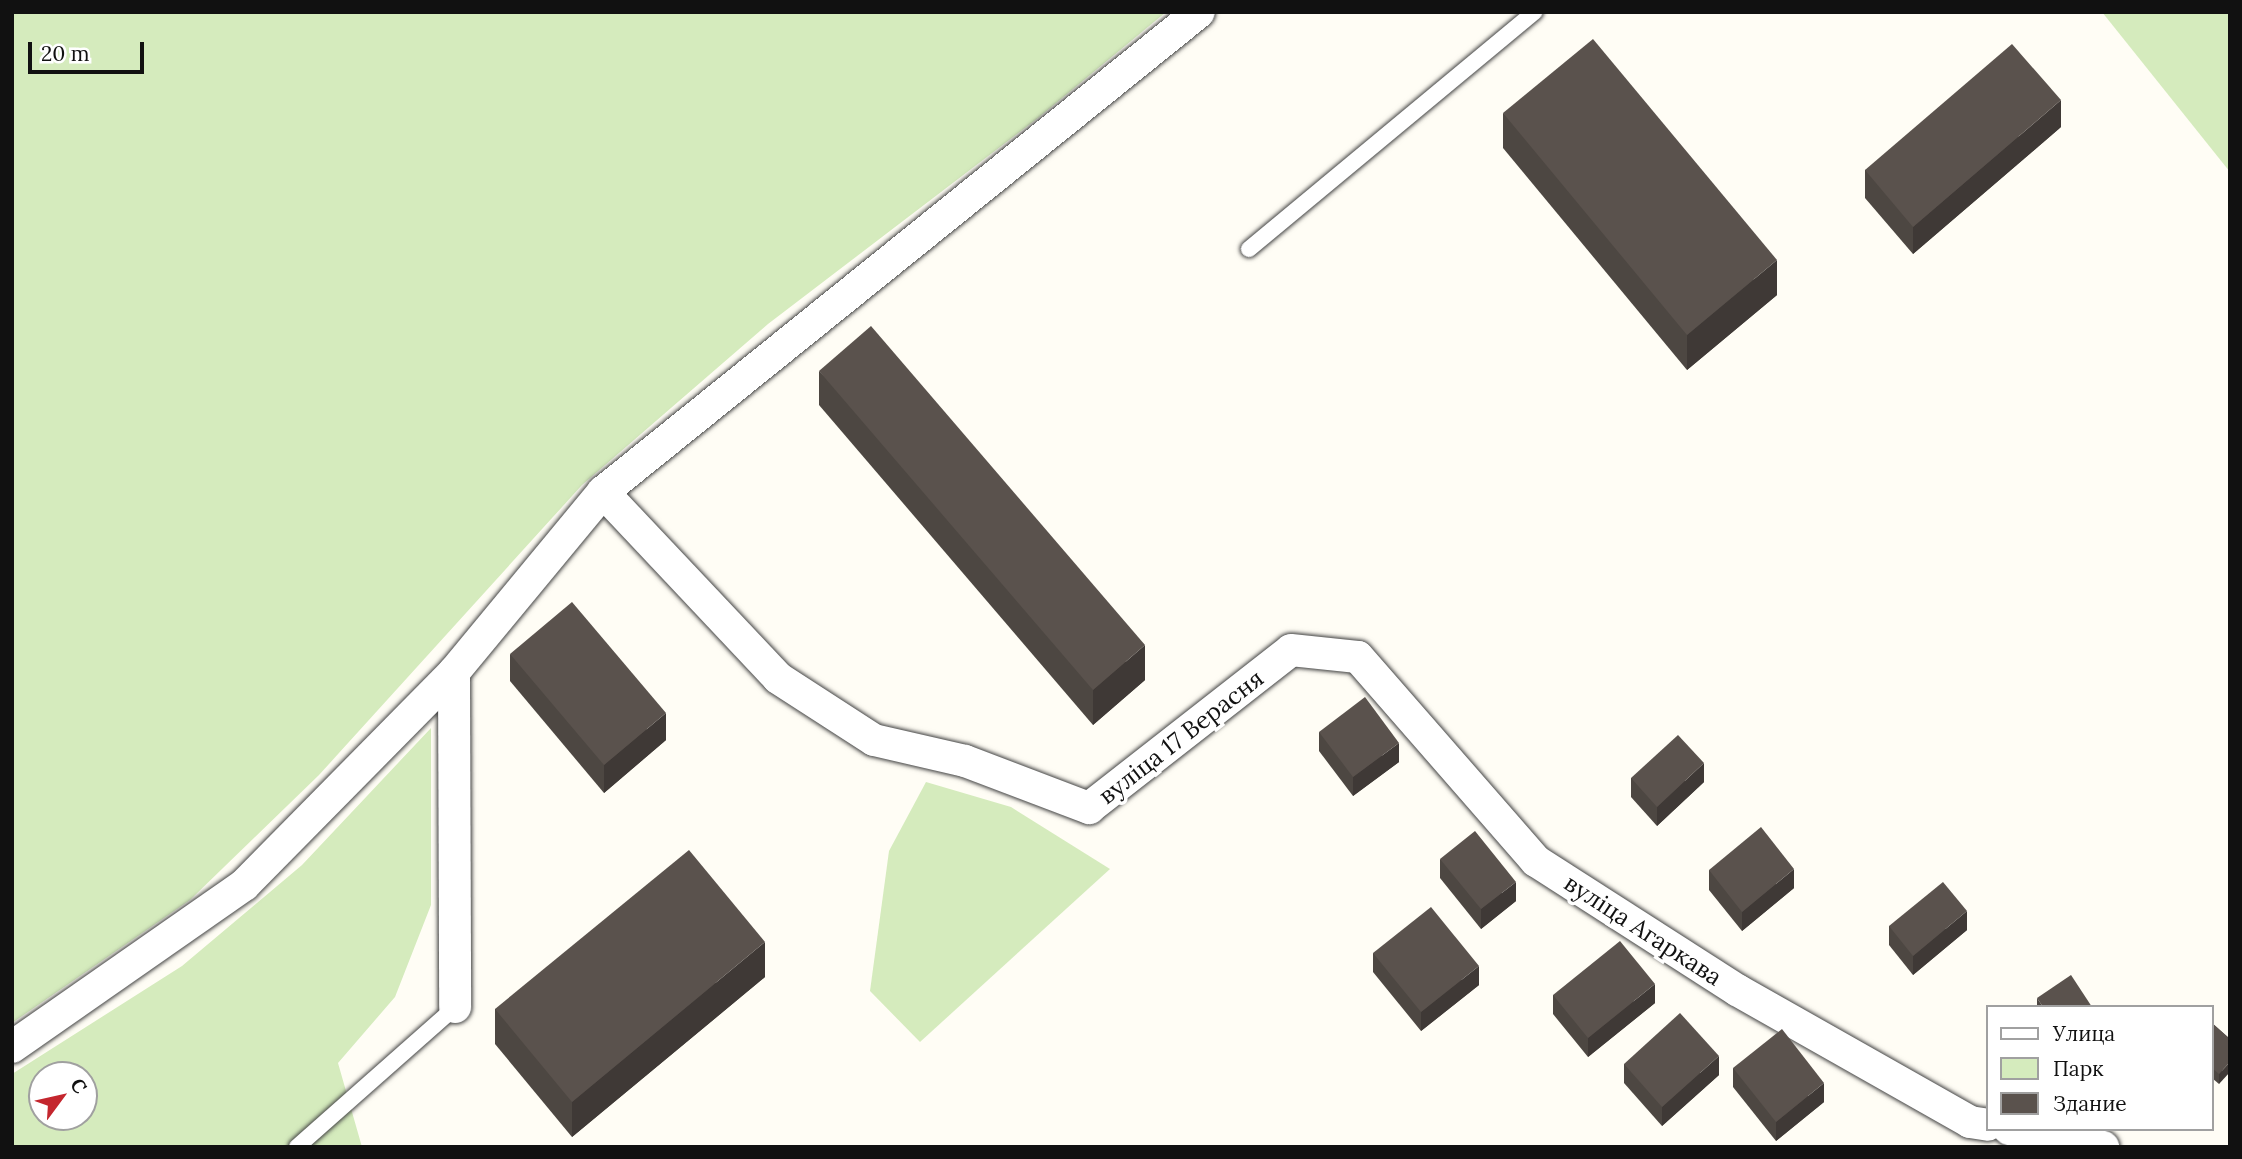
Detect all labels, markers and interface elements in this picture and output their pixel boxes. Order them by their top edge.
scale bar [32,28,147,72]
text: 20 m [41,40,90,67]
street label: вуліца 17 Верасня [1093,664,1269,810]
street label: вуліца Агаркава [1559,868,1727,992]
legend [1986,1005,2214,1131]
text: Улица [2053,1020,2115,1047]
text: Парк [2053,1055,2103,1082]
north arrow [28,1061,98,1131]
text: С [65,1074,93,1098]
text: Здание [2053,1090,2127,1117]

